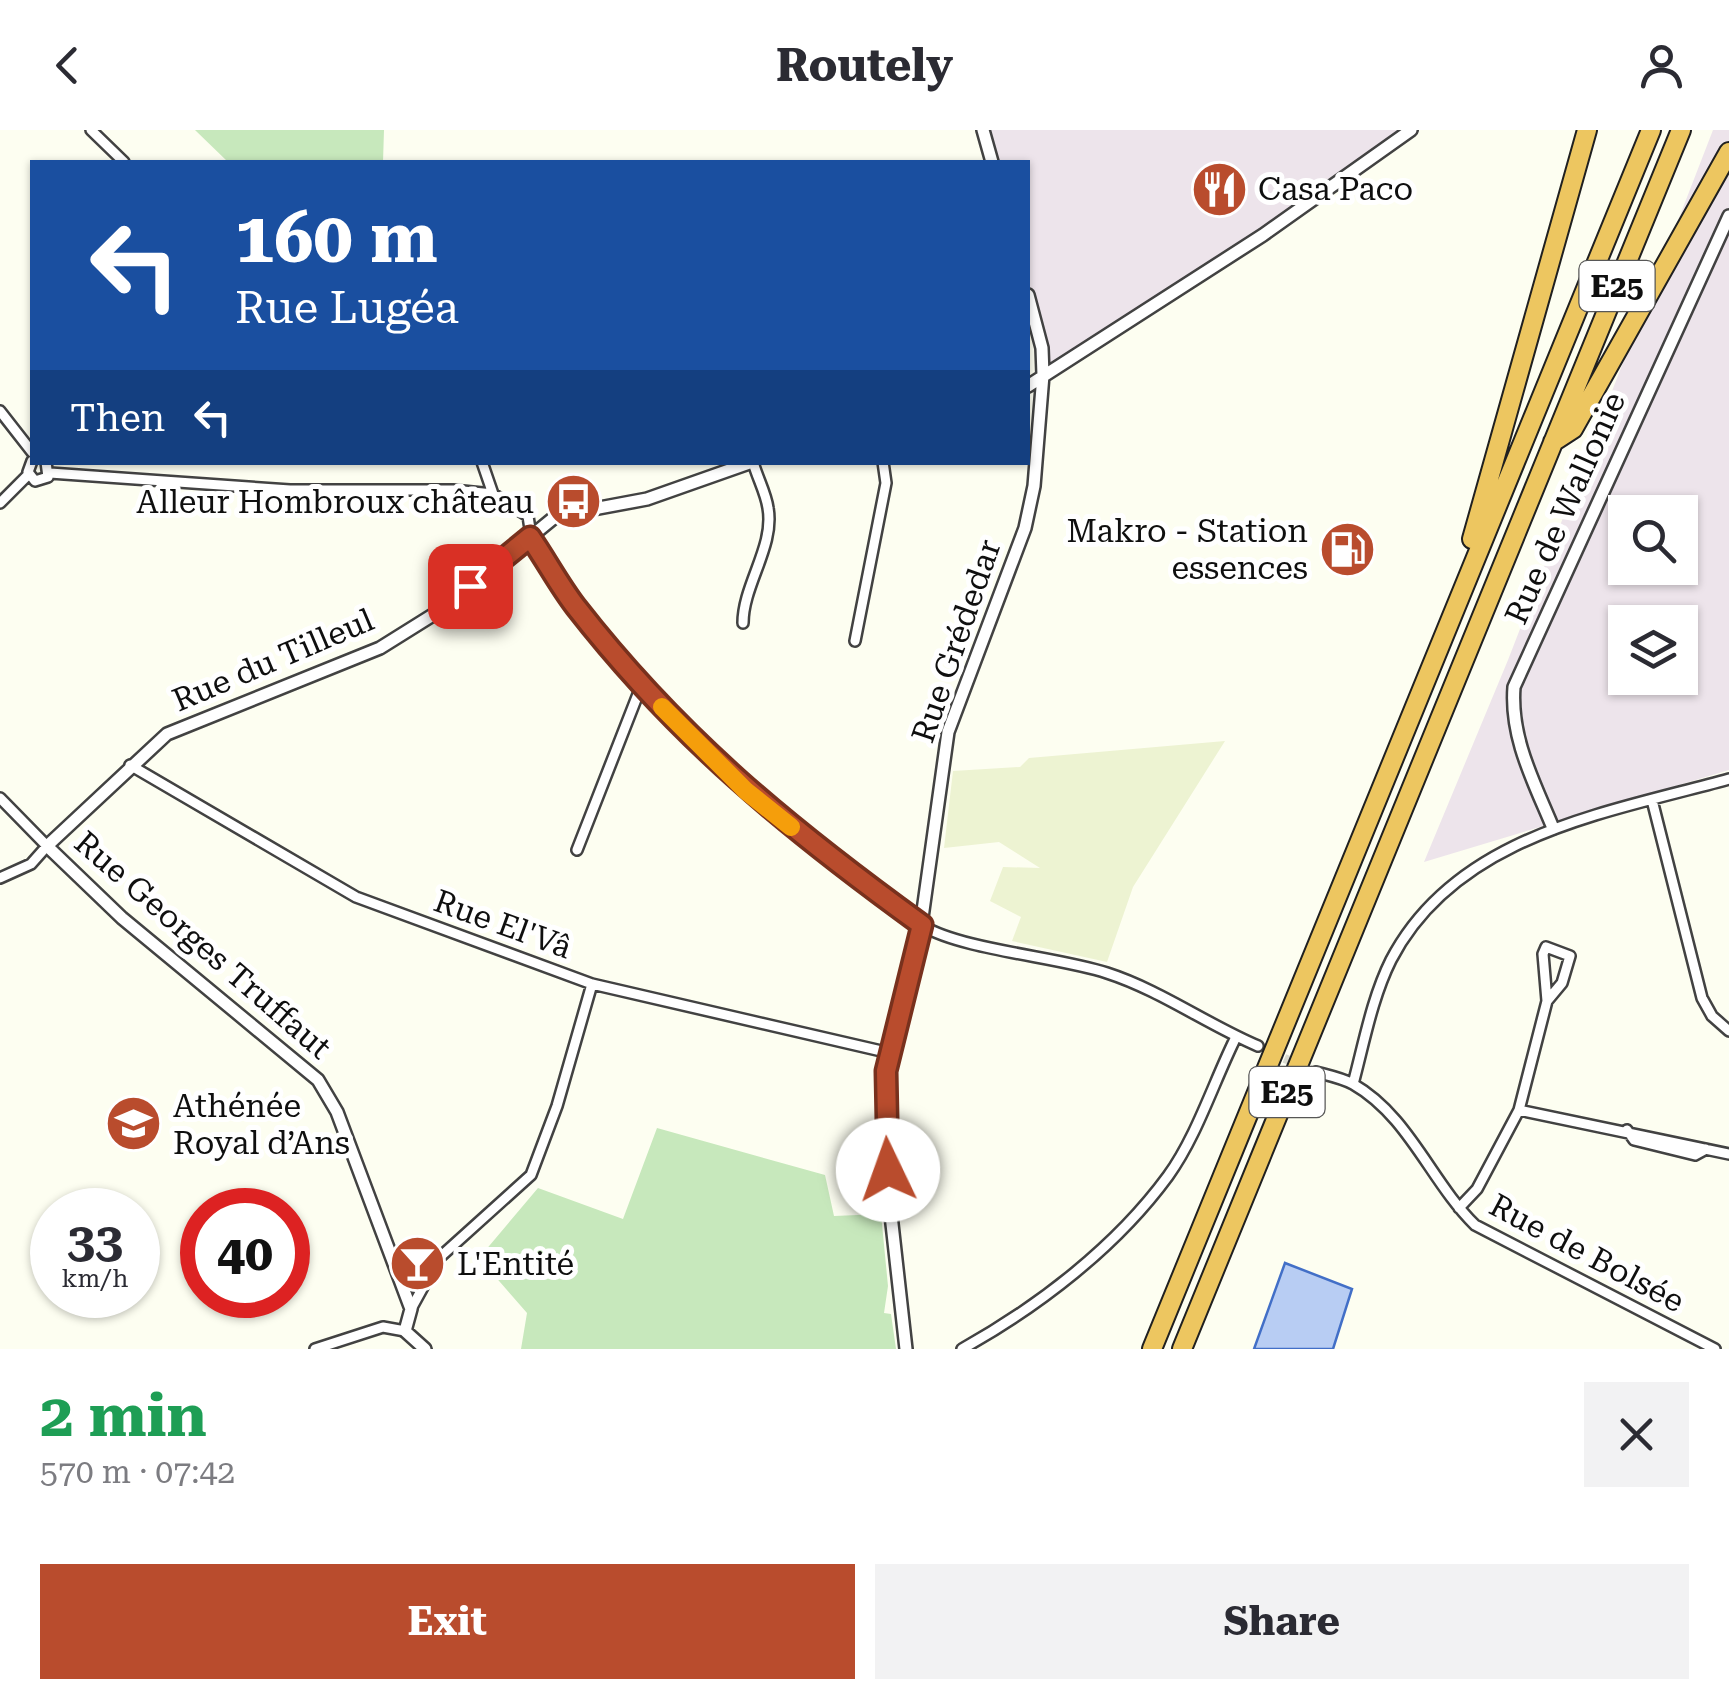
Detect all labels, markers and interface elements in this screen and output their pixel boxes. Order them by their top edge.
icon: back [40,38,95,93]
icon: person [1634,38,1689,93]
text: Routely [776,39,953,92]
restaurant icon: Casa Paco [1189,159,1249,219]
place label: Casa Paco [1258,170,1413,208]
text: 160 m [235,197,438,279]
icon: left [70,200,200,330]
road number: E25 [1580,261,1654,311]
text: Rue Lugéa [235,281,459,334]
street label: Rue de Wallonie [1497,386,1633,630]
icon: left [185,390,240,445]
text: Then [70,396,165,440]
bus stop icon: Alleur Hombroux château [543,472,603,532]
place label: Alleur Hombroux château [136,483,534,521]
map controls [1608,495,1698,695]
button: search [1608,495,1698,585]
place label: Makro - Station essences [1066,512,1308,587]
fuel station icon: Makro - Station essences [1317,519,1377,579]
street label: Rue Grédedar [904,535,1008,747]
pin [428,544,513,629]
icon: arrive [443,559,498,614]
street label: Rue du Tilleul [167,601,379,719]
button: layers [1608,605,1698,695]
street label: Rue Georges Truffaut [67,823,339,1067]
street label: Rue El'Vâ [429,882,577,966]
road number: E25 [1250,1067,1324,1117]
place label: Athénée Royal d’Ans [173,1087,350,1162]
school or university icon: Athénée Royal d’Ans [104,1094,164,1154]
position arrow [836,1118,940,1222]
street label: Rue de Bolsée [1483,1186,1691,1320]
speed limit sign: 40 [180,1188,310,1318]
text: 33 [67,1212,123,1270]
bar icon: L'Entité [388,1234,448,1294]
place label: L'Entité [457,1245,574,1283]
text: km/h [62,1264,128,1293]
text: 2 min [40,1380,207,1451]
button: close [1584,1382,1689,1487]
text: 570 m · 07:42 [40,1453,235,1491]
button: Exit [40,1564,855,1679]
button: Share [875,1564,1689,1679]

